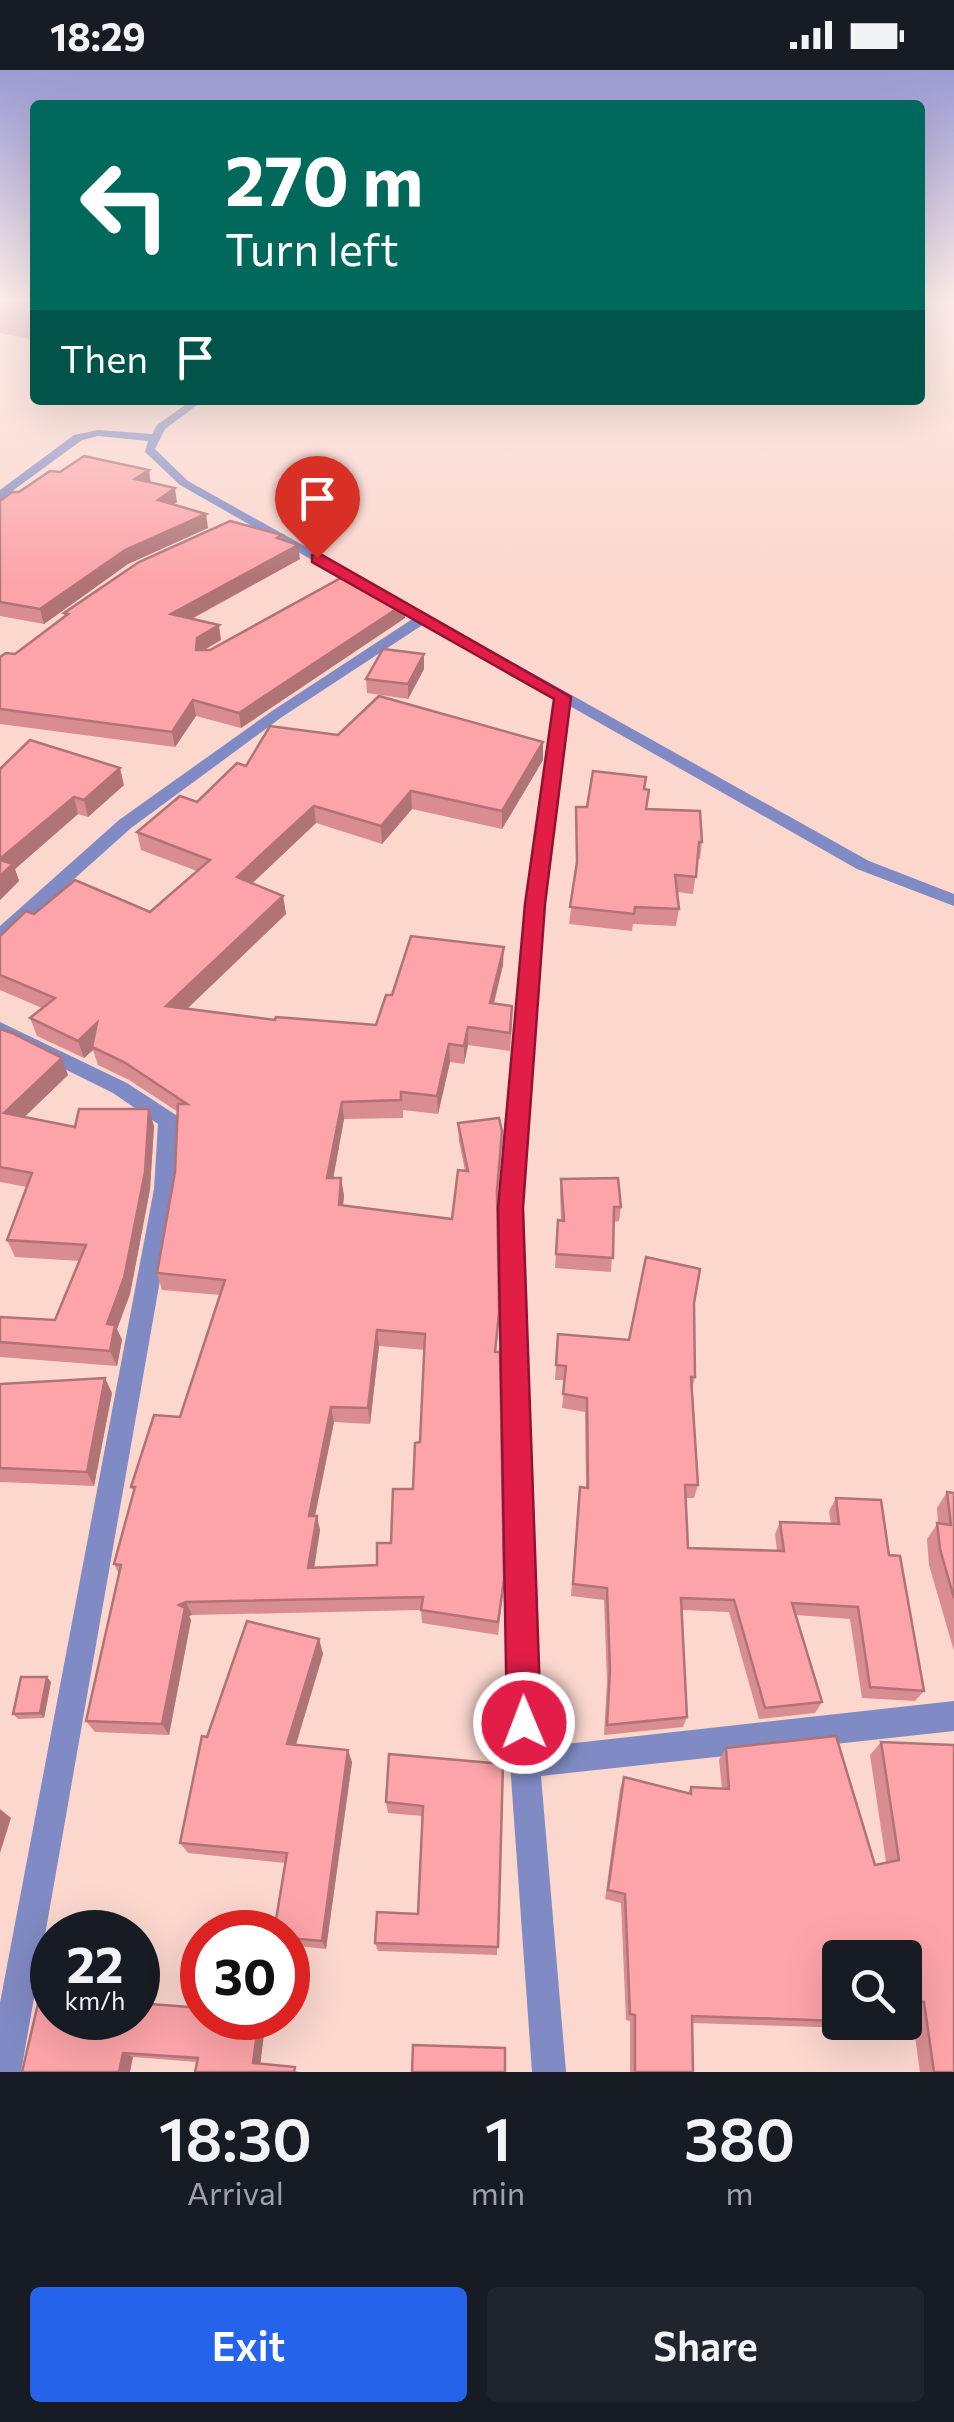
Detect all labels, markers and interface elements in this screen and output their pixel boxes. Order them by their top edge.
text: 18:29 [50,12,146,59]
text: 270 m [225,135,423,220]
icon: left [60,140,190,270]
text: Turn left [225,220,399,275]
icon: arrive [168,330,223,385]
text: Then [60,334,148,381]
pin [275,456,360,559]
icon: arrive [290,471,345,526]
position arrow [472,1671,576,1775]
speed limit sign: 30 [180,1910,310,2040]
text: 22 [67,1932,123,1993]
map controls [822,1940,922,2040]
button: search [822,1940,922,2040]
text: km/h [65,1985,125,2015]
text: 18:30 [159,2100,312,2173]
text: 1 [485,2100,511,2173]
text: 380 [684,2100,795,2173]
text: Arrival [187,2172,284,2212]
text: min [471,2172,525,2212]
text: m [726,2172,754,2212]
button: Exit [30,2287,467,2402]
button: Share [487,2287,924,2402]

